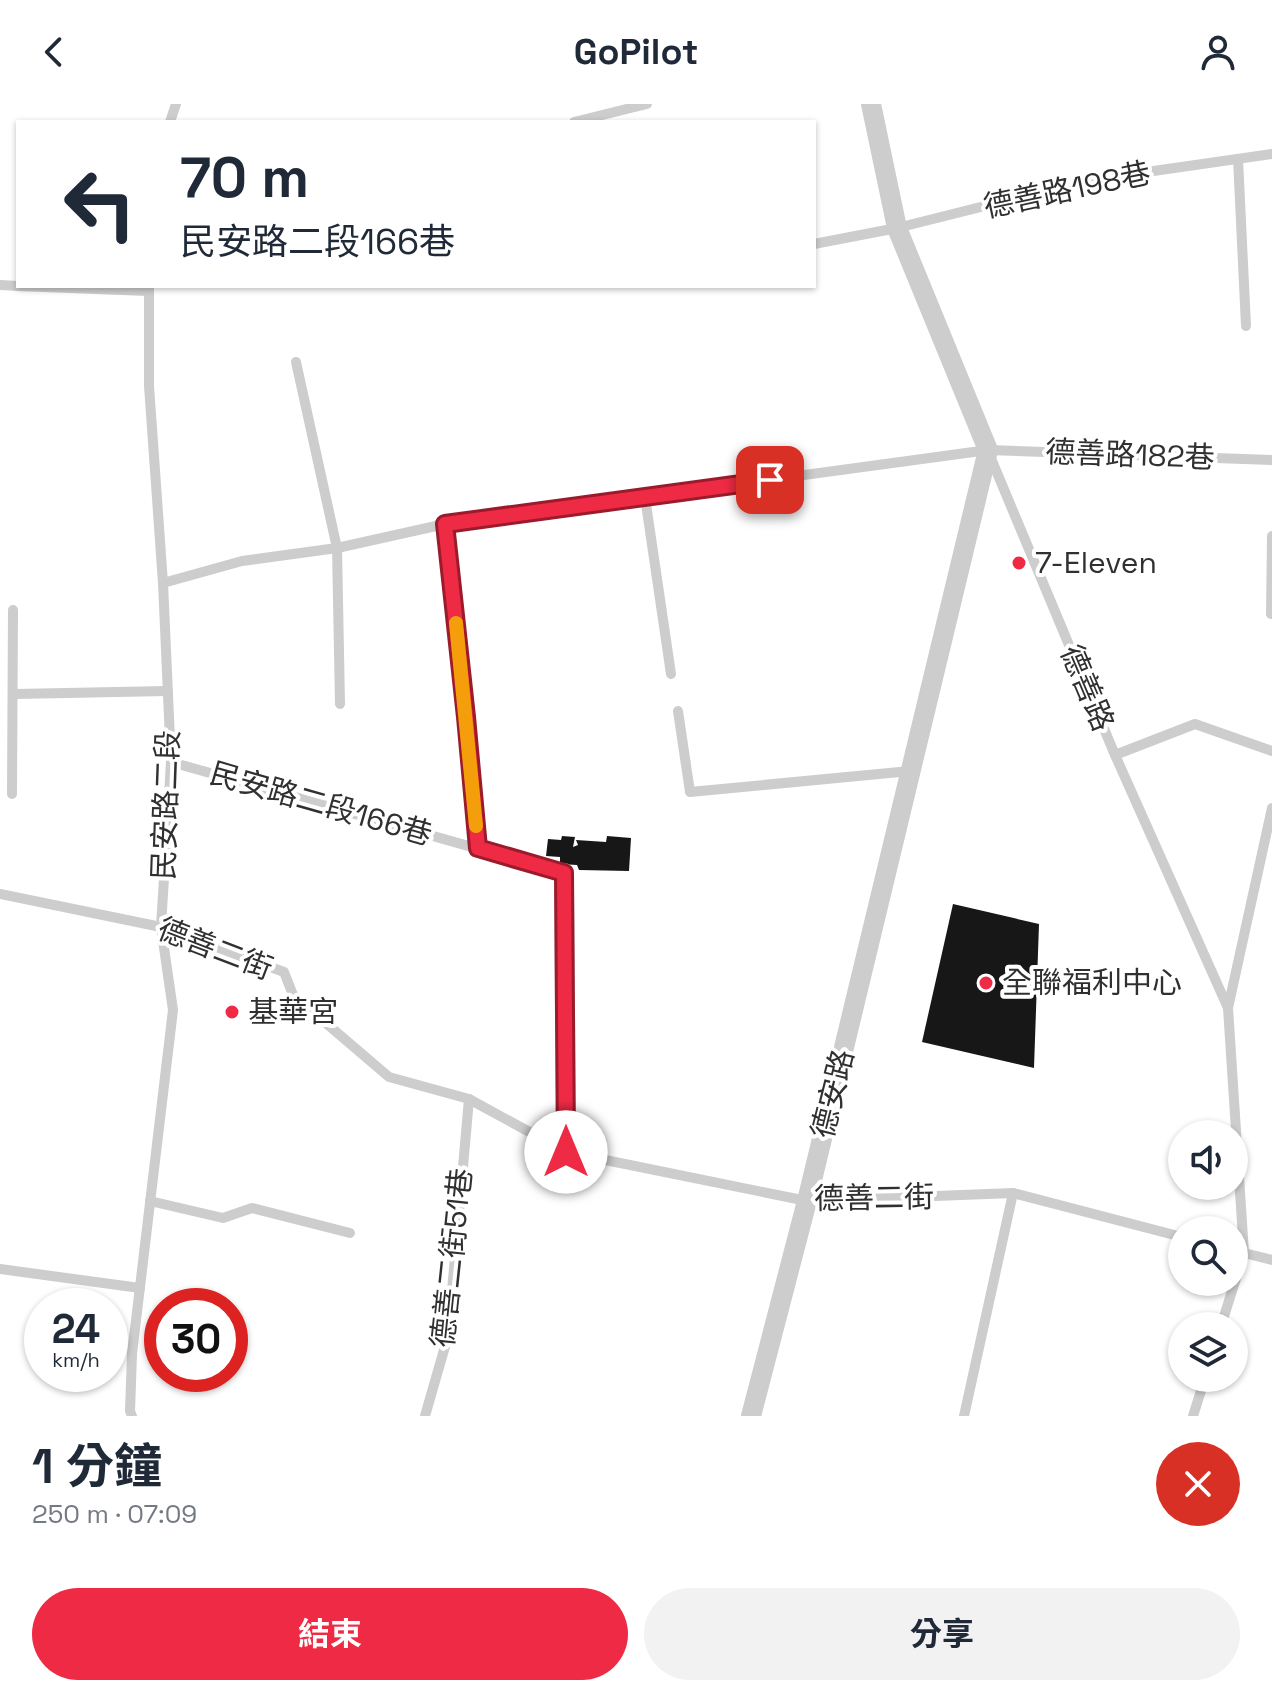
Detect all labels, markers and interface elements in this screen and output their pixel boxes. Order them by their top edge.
text: GoPilot [574,29,698,75]
icon: back [32,30,76,74]
icon: person [1196,30,1240,74]
text: 70 m [180,142,309,213]
icon: left [48,152,152,256]
street label: 德善路198巷 [980,153,1154,226]
text: 民安路二段166巷 [180,219,455,265]
street label: 德善路182巷 [1045,432,1215,477]
pin [736,446,804,514]
icon: arrive [748,458,792,502]
place label: 7-Eleven [1035,543,1157,582]
marker: 7-Eleven [1010,554,1028,572]
street label: 德善路 [1052,639,1123,737]
street label: 民安路二段 [143,729,188,881]
street label: 民安路二段166巷 [206,753,437,854]
street label: 德善二街 [152,909,278,988]
place label: 全聯福利中心 [1002,963,1182,1002]
marker: 全聯福利中心 [977,974,995,992]
place label: 基華宮 [248,992,338,1031]
marker: 基華宮 [223,1003,241,1021]
street label: 德安路 [803,1045,862,1142]
position arrow [524,1110,608,1194]
map controls [1168,1120,1248,1392]
button: sound [1168,1120,1248,1200]
street label: 德善二街51巷 [423,1166,480,1350]
street label: 德善二街 [814,1177,934,1218]
button: search [1168,1216,1248,1296]
speed limit sign: 30 [144,1288,248,1392]
text: 24 [52,1304,100,1355]
button: layers [1168,1312,1248,1392]
text: km/h [52,1347,100,1373]
text: 1 分鐘 [32,1436,162,1497]
button: close [1156,1442,1240,1526]
text: 250 m · 07:09 [32,1497,197,1531]
button: 結束 [32,1588,628,1680]
button: 分享 [644,1588,1240,1680]

